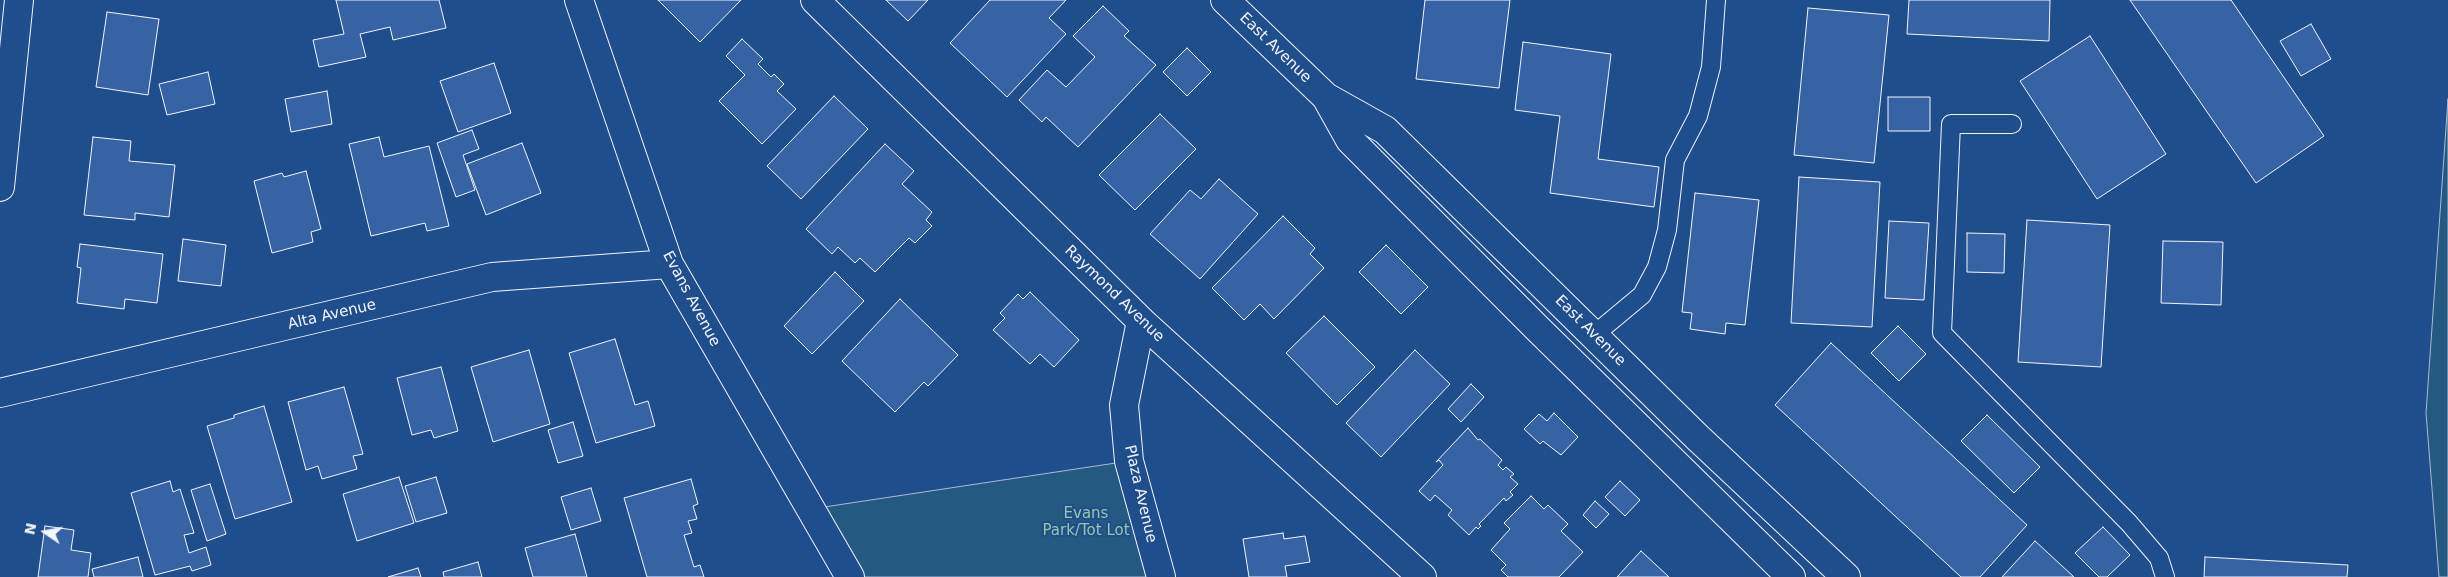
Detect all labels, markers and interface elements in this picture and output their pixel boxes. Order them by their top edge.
street label: East Avenue [1235,9,1315,87]
street label: Raymond Avenue [1060,242,1168,346]
street label: Evans Avenue [658,248,724,350]
street label: East Avenue [1551,292,1629,370]
street label: Alta Avenue [286,296,378,334]
street label: Plaza Avenue [1120,443,1160,545]
park label: Evans Park/Tot Lot [1042,505,1130,540]
north arrow [20,507,70,557]
text: N [21,521,39,536]

